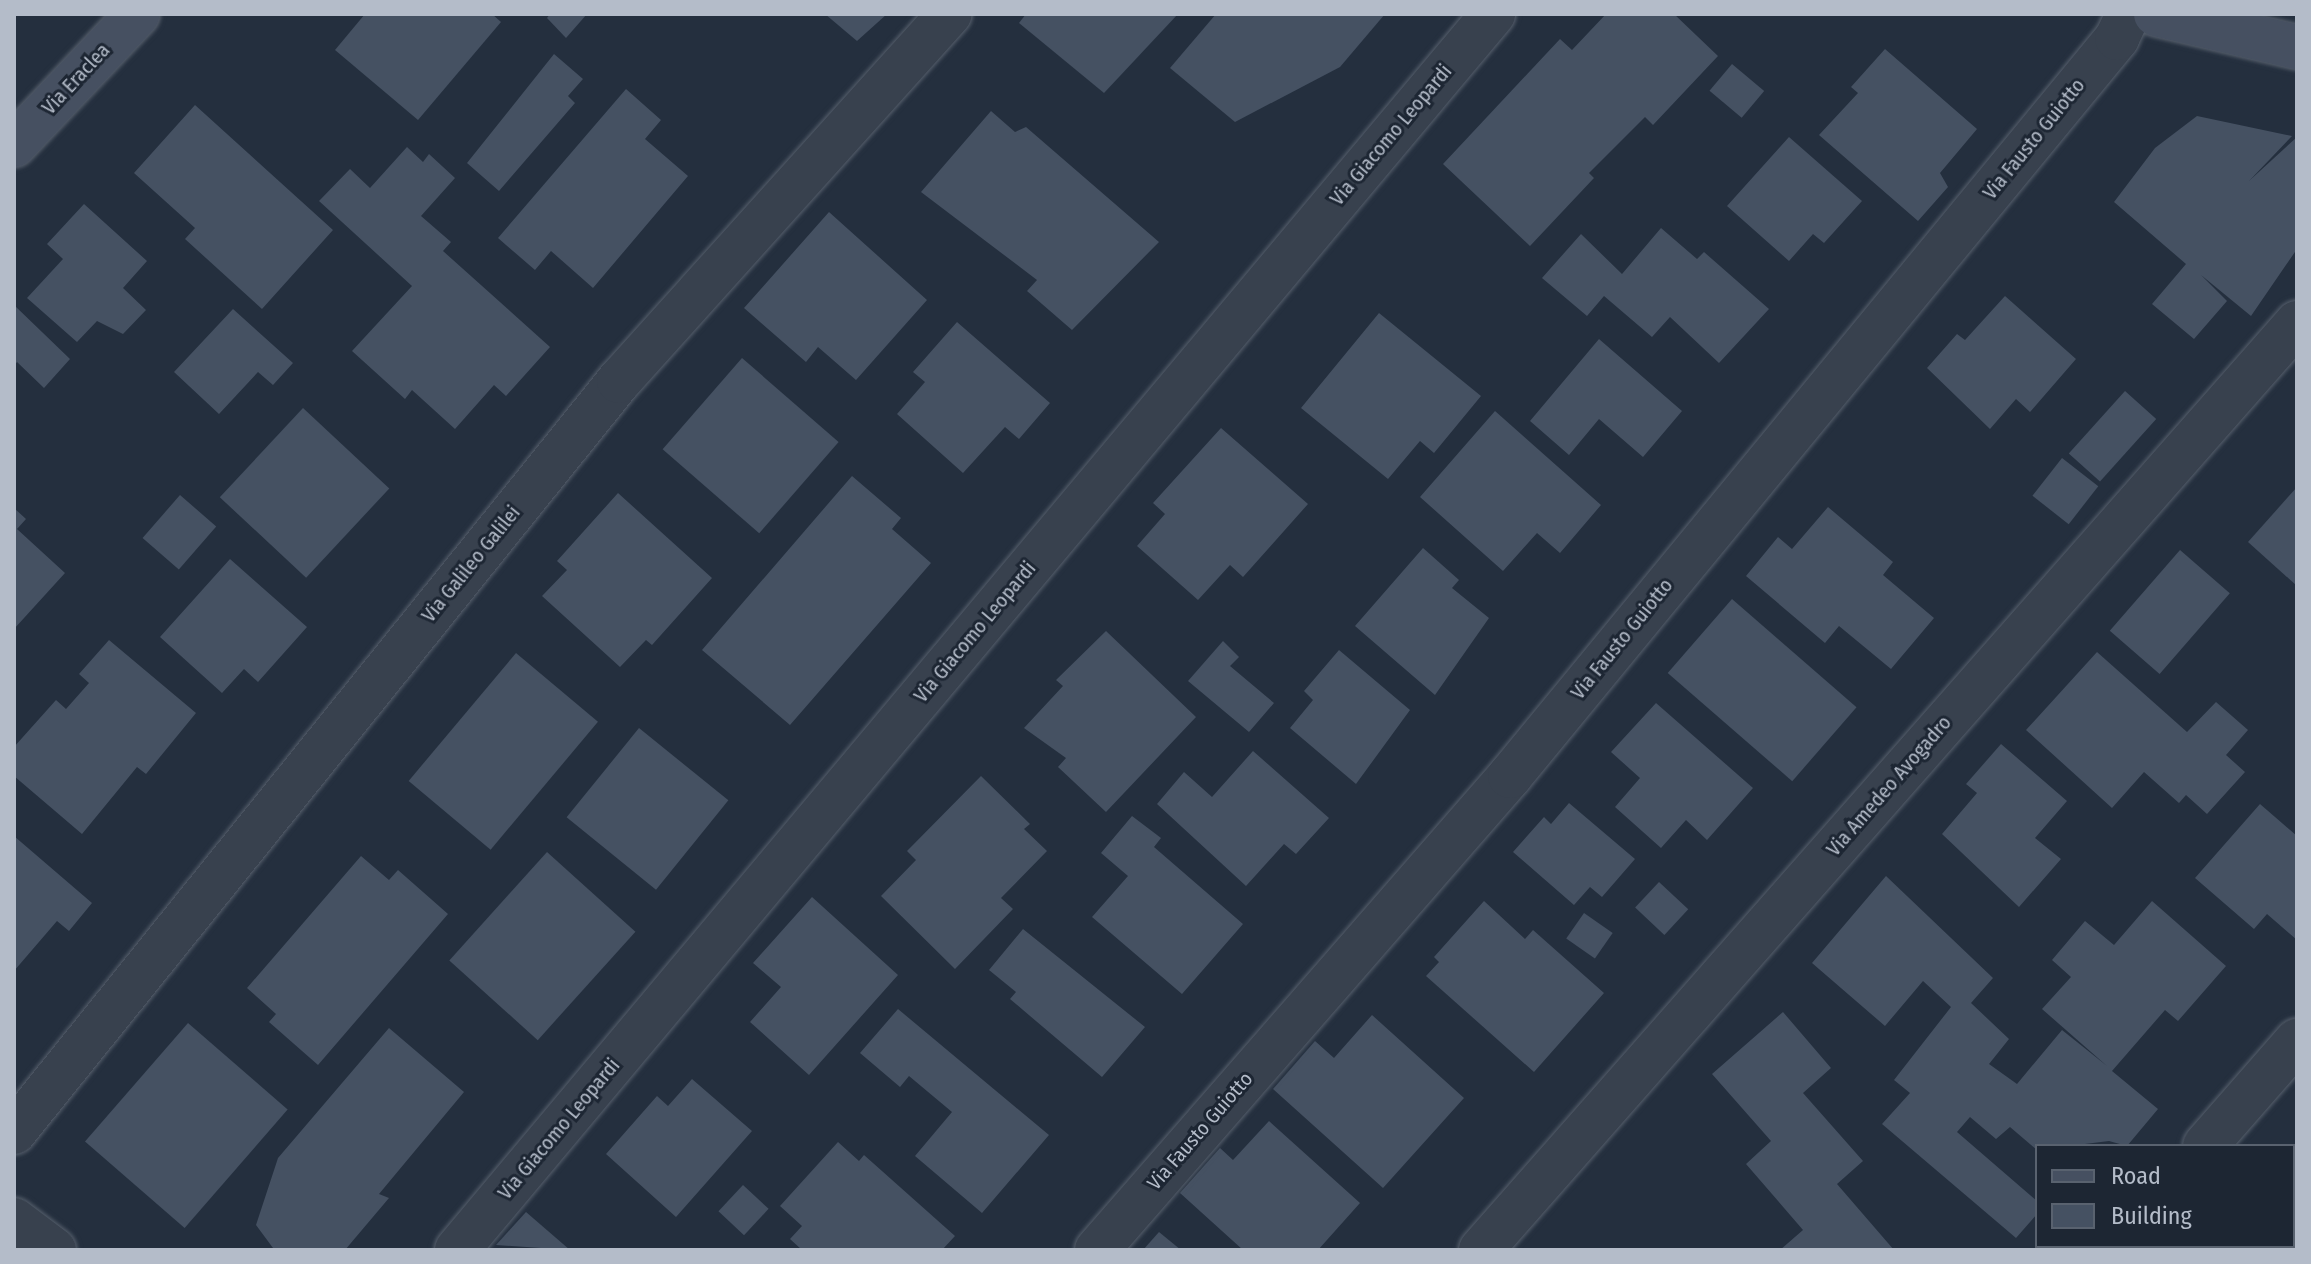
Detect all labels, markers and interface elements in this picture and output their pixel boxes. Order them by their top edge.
street label: Via Eraclea [37,39,115,119]
street label: Via Giacomo Leopardi [1325,60,1457,210]
street label: Via Fausto Guiotto [1978,74,2090,204]
street label: Via Galileo Galilei [417,501,525,627]
street label: Via Giacomo Leopardi [909,557,1041,707]
street label: Via Fausto Guiotto [1566,574,1678,704]
street label: Via Amedeo Avogadro [1822,711,1956,861]
street label: Via Giacomo Leopardi [493,1054,625,1204]
street label: Via Fausto Guiotto [1142,1067,1258,1195]
legend [2035,1144,2295,1248]
text: Road [2111,1162,2161,1190]
text: Building [2111,1202,2192,1230]

